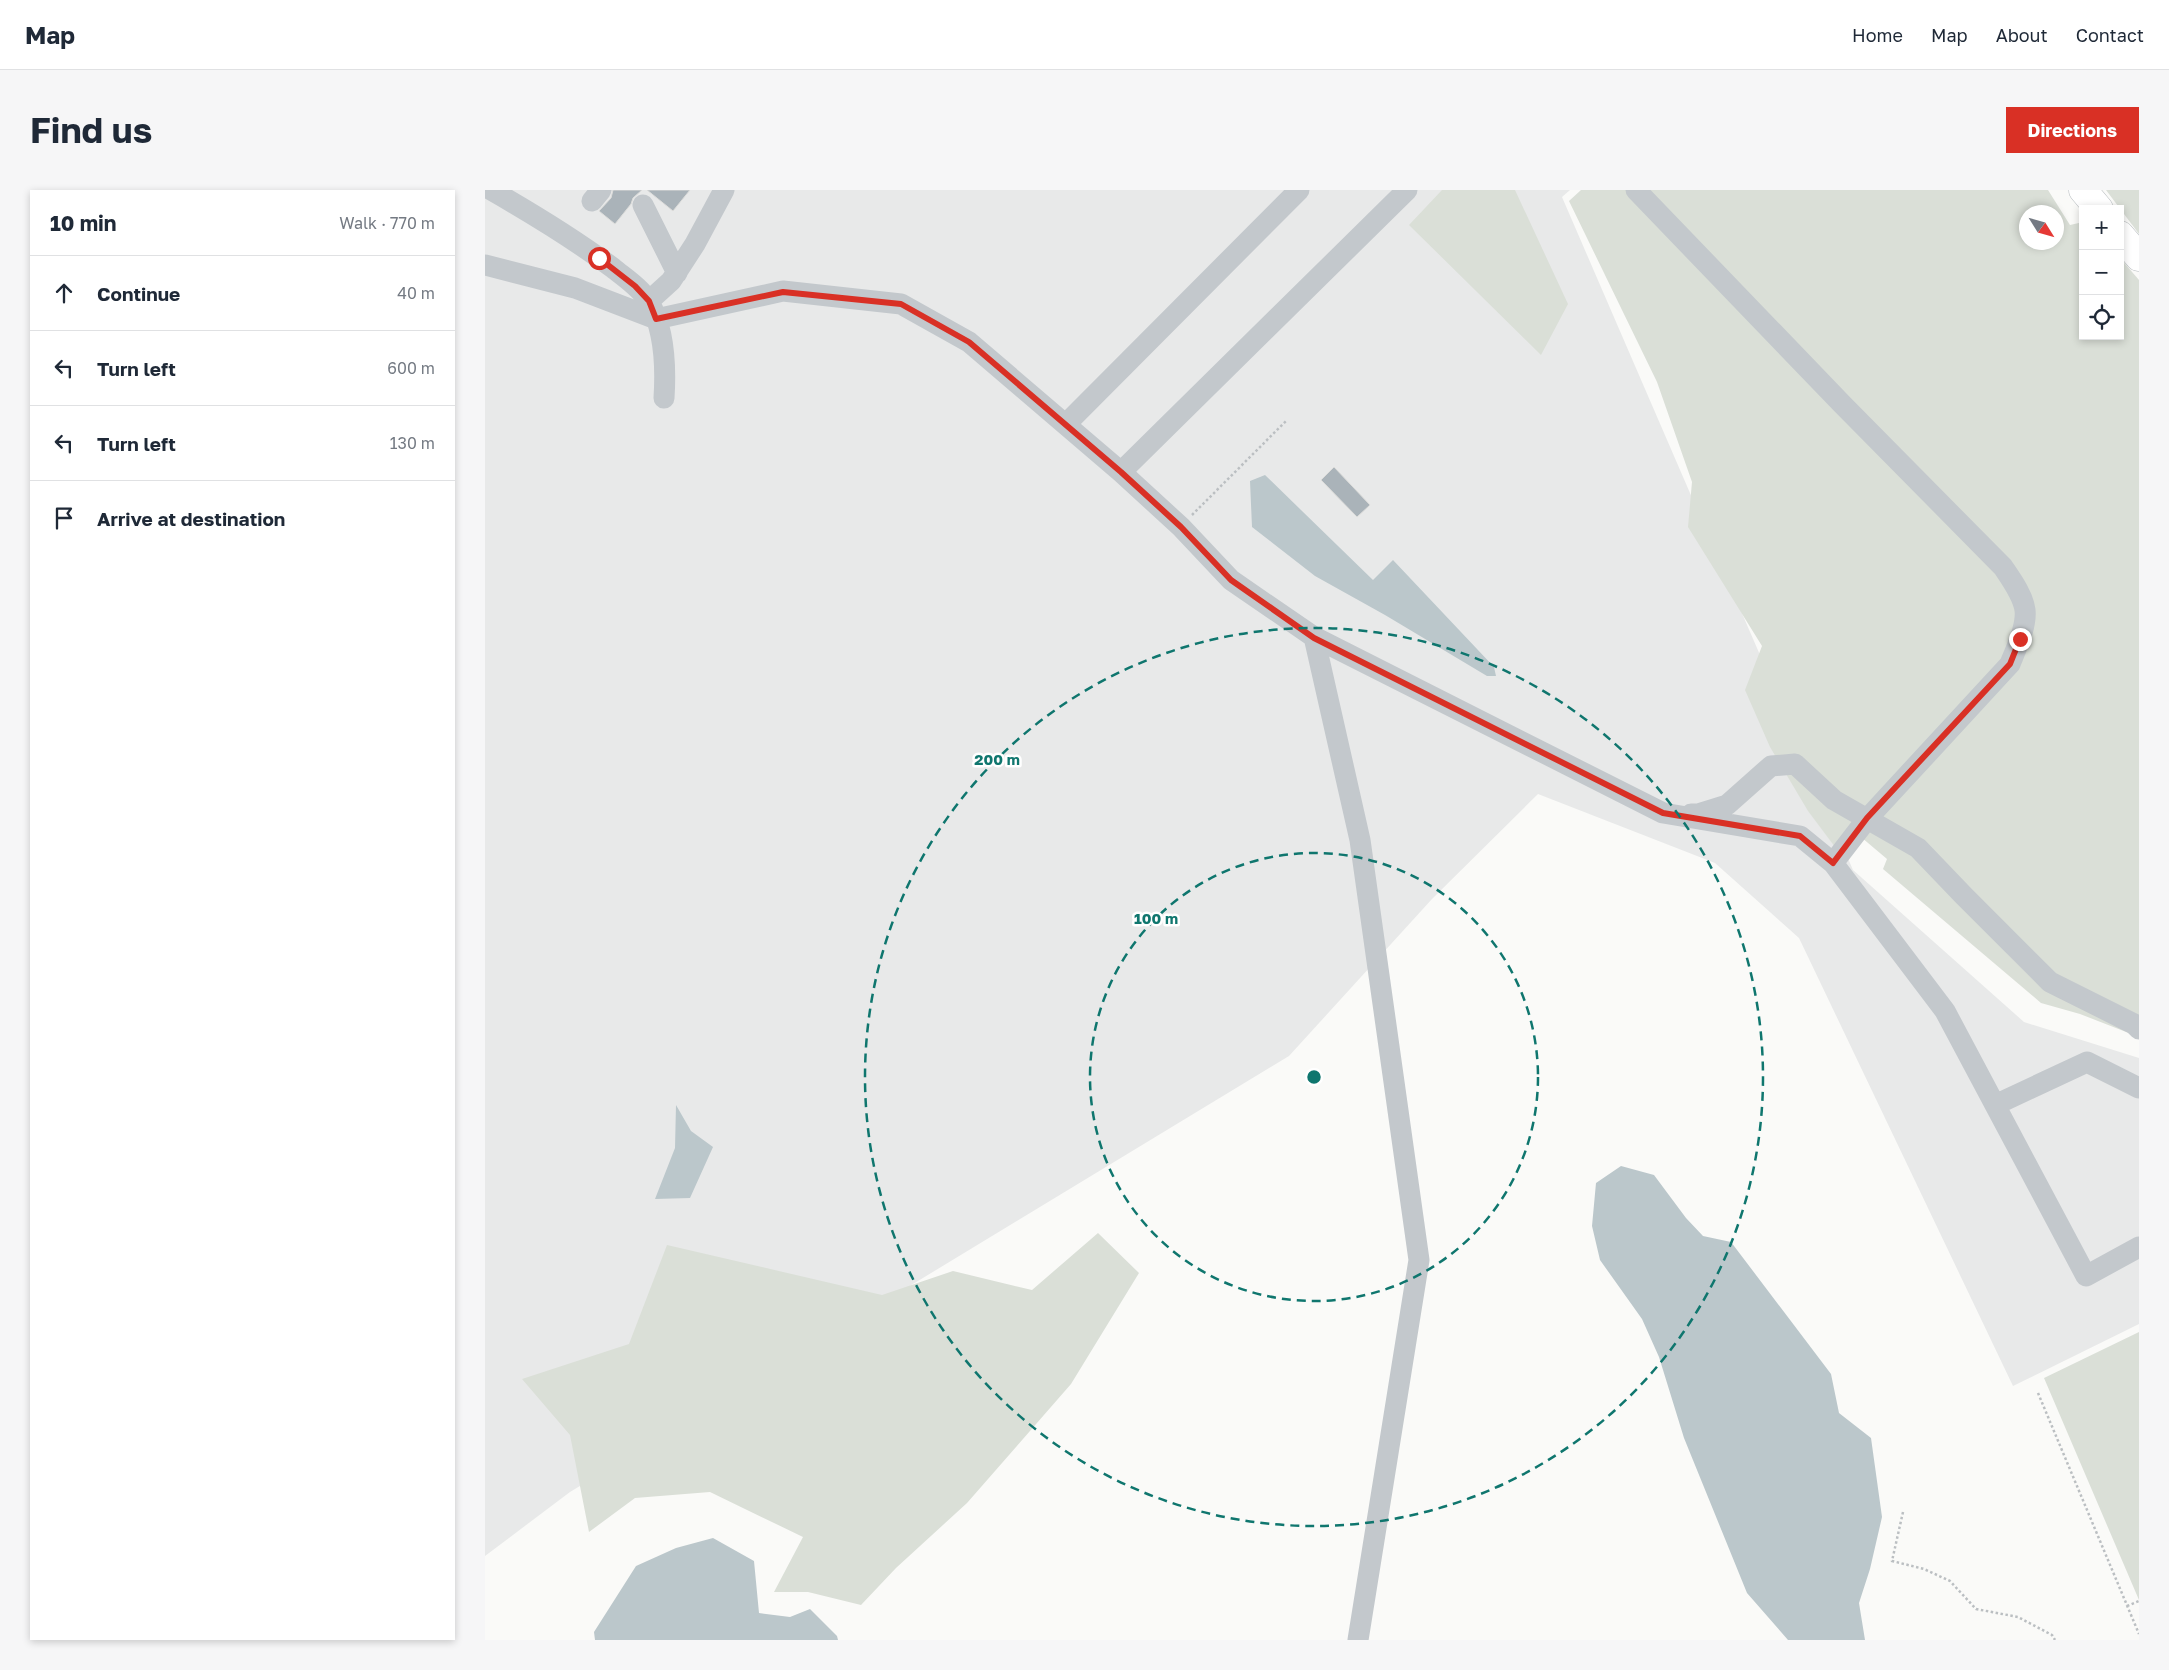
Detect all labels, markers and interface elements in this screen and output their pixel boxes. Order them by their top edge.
text: Map [25,20,75,49]
text: Home [1852,24,1903,46]
text: Map [1931,24,1968,46]
text: About [1996,24,2048,46]
text: Contact [2076,24,2144,46]
button: Directions [2006,107,2139,153]
text: Find us [30,109,152,151]
north arrow [2019,205,2064,250]
map controls [2079,205,2124,340]
button: + [2079,205,2124,250]
text: 10 min [50,210,117,236]
text: Walk · 770 m [339,213,435,233]
route start [588,247,611,270]
button: − [2079,250,2124,295]
icon: ahead [50,279,78,307]
text: Continue [97,282,180,305]
text: 40 m [397,283,435,303]
button: locate [2079,295,2124,340]
icon: left [50,354,78,382]
text: Turn left [97,357,176,380]
text: 600 m [387,358,435,378]
icon: left [50,429,78,457]
text: Turn left [97,432,176,455]
text: 130 m [390,433,435,453]
icon: arrive [50,504,78,532]
text: Arrive at destination [97,507,285,530]
route end [2009,628,2032,651]
text: 200 m [974,750,1020,768]
text: 100 m [1134,909,1178,927]
centre of rings [1305,1068,1323,1086]

